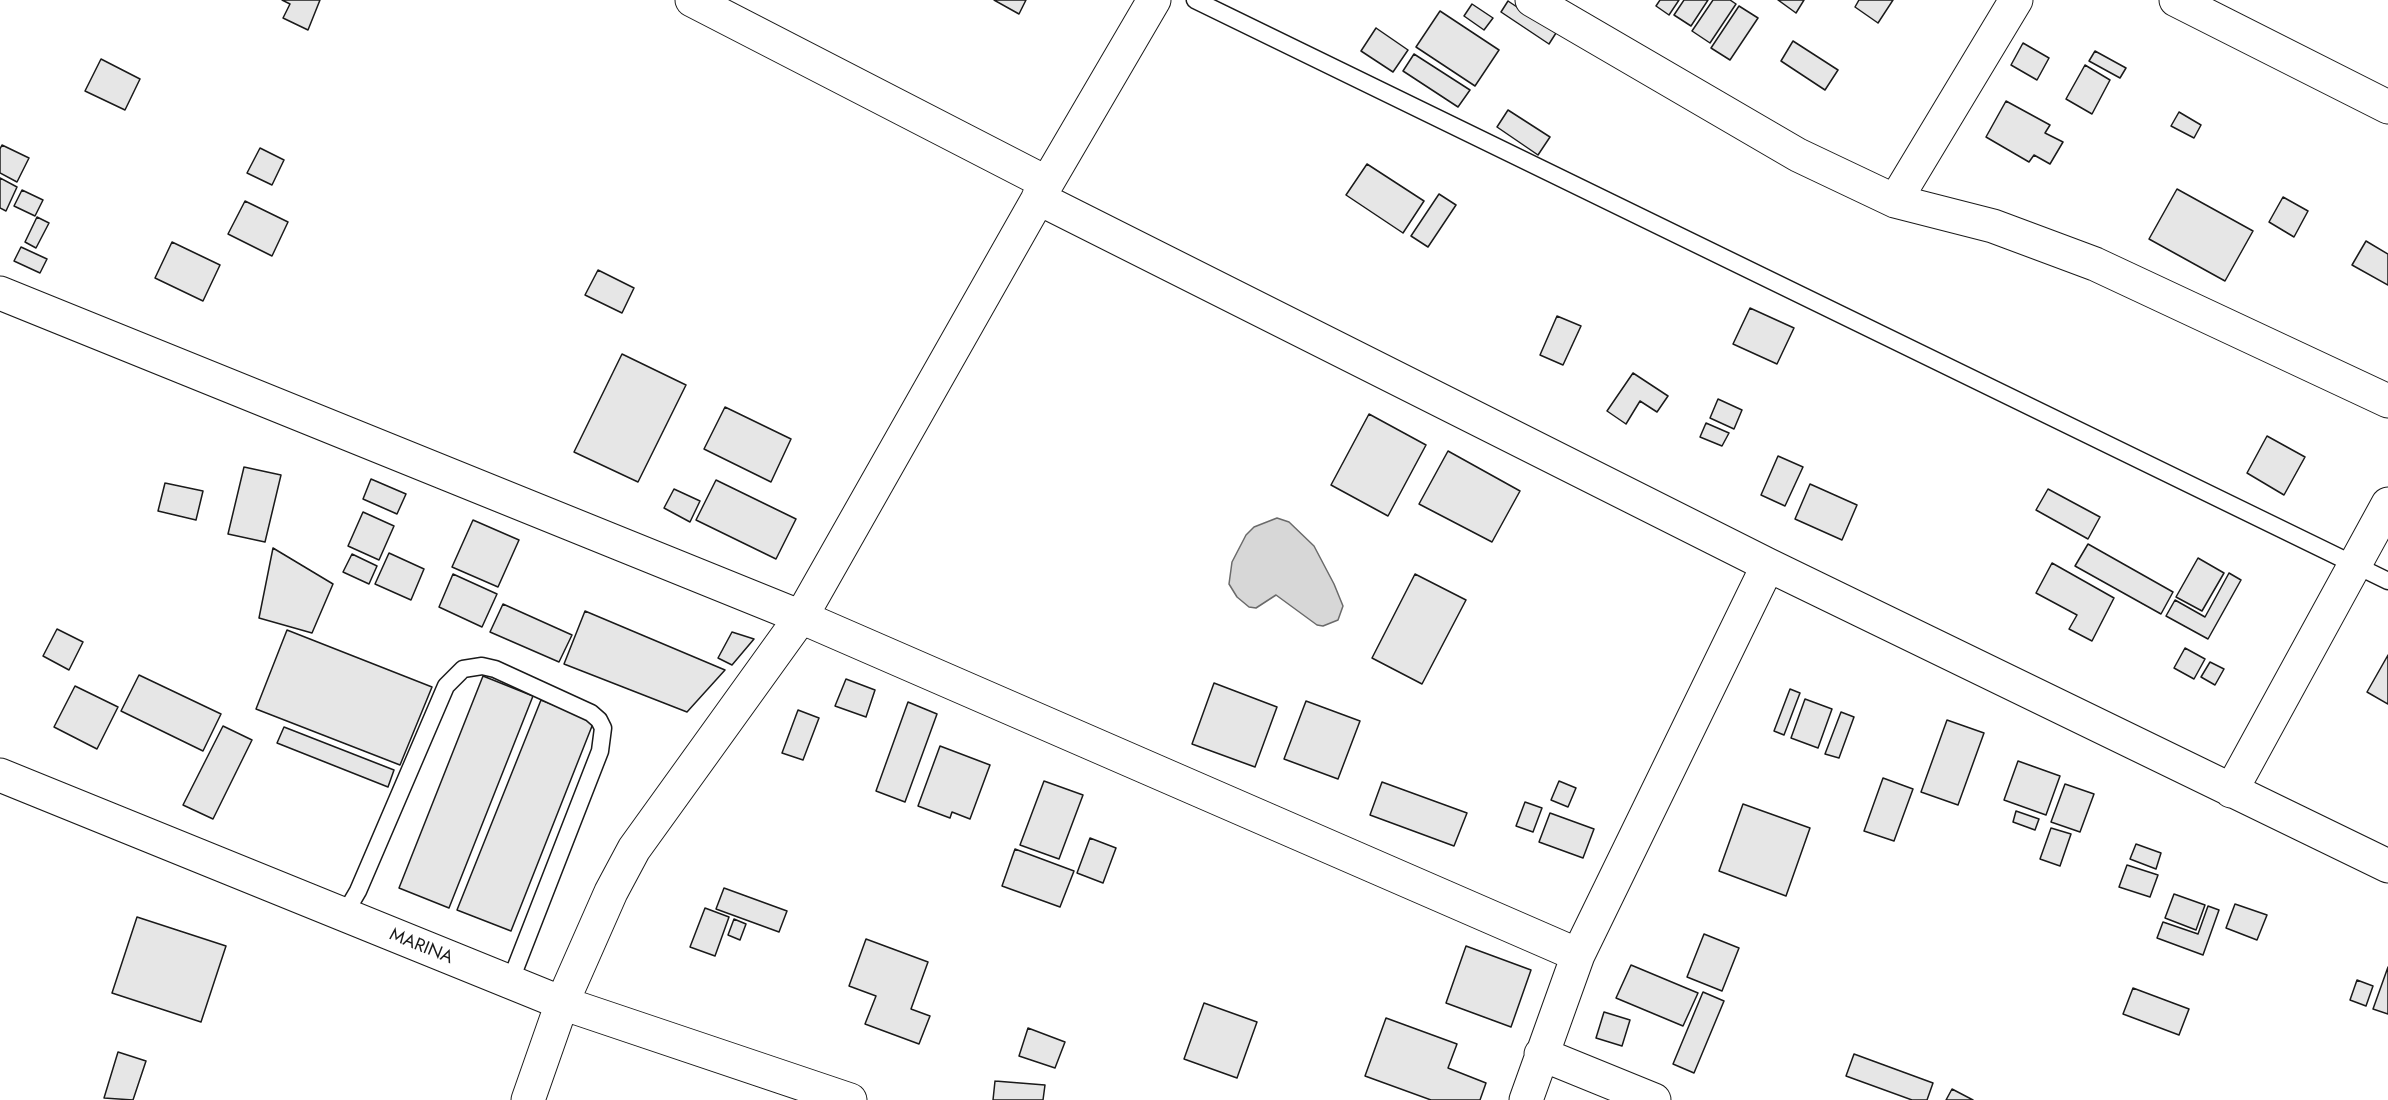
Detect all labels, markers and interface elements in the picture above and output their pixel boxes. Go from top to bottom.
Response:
street label: MARINA [386,924,456,970]

